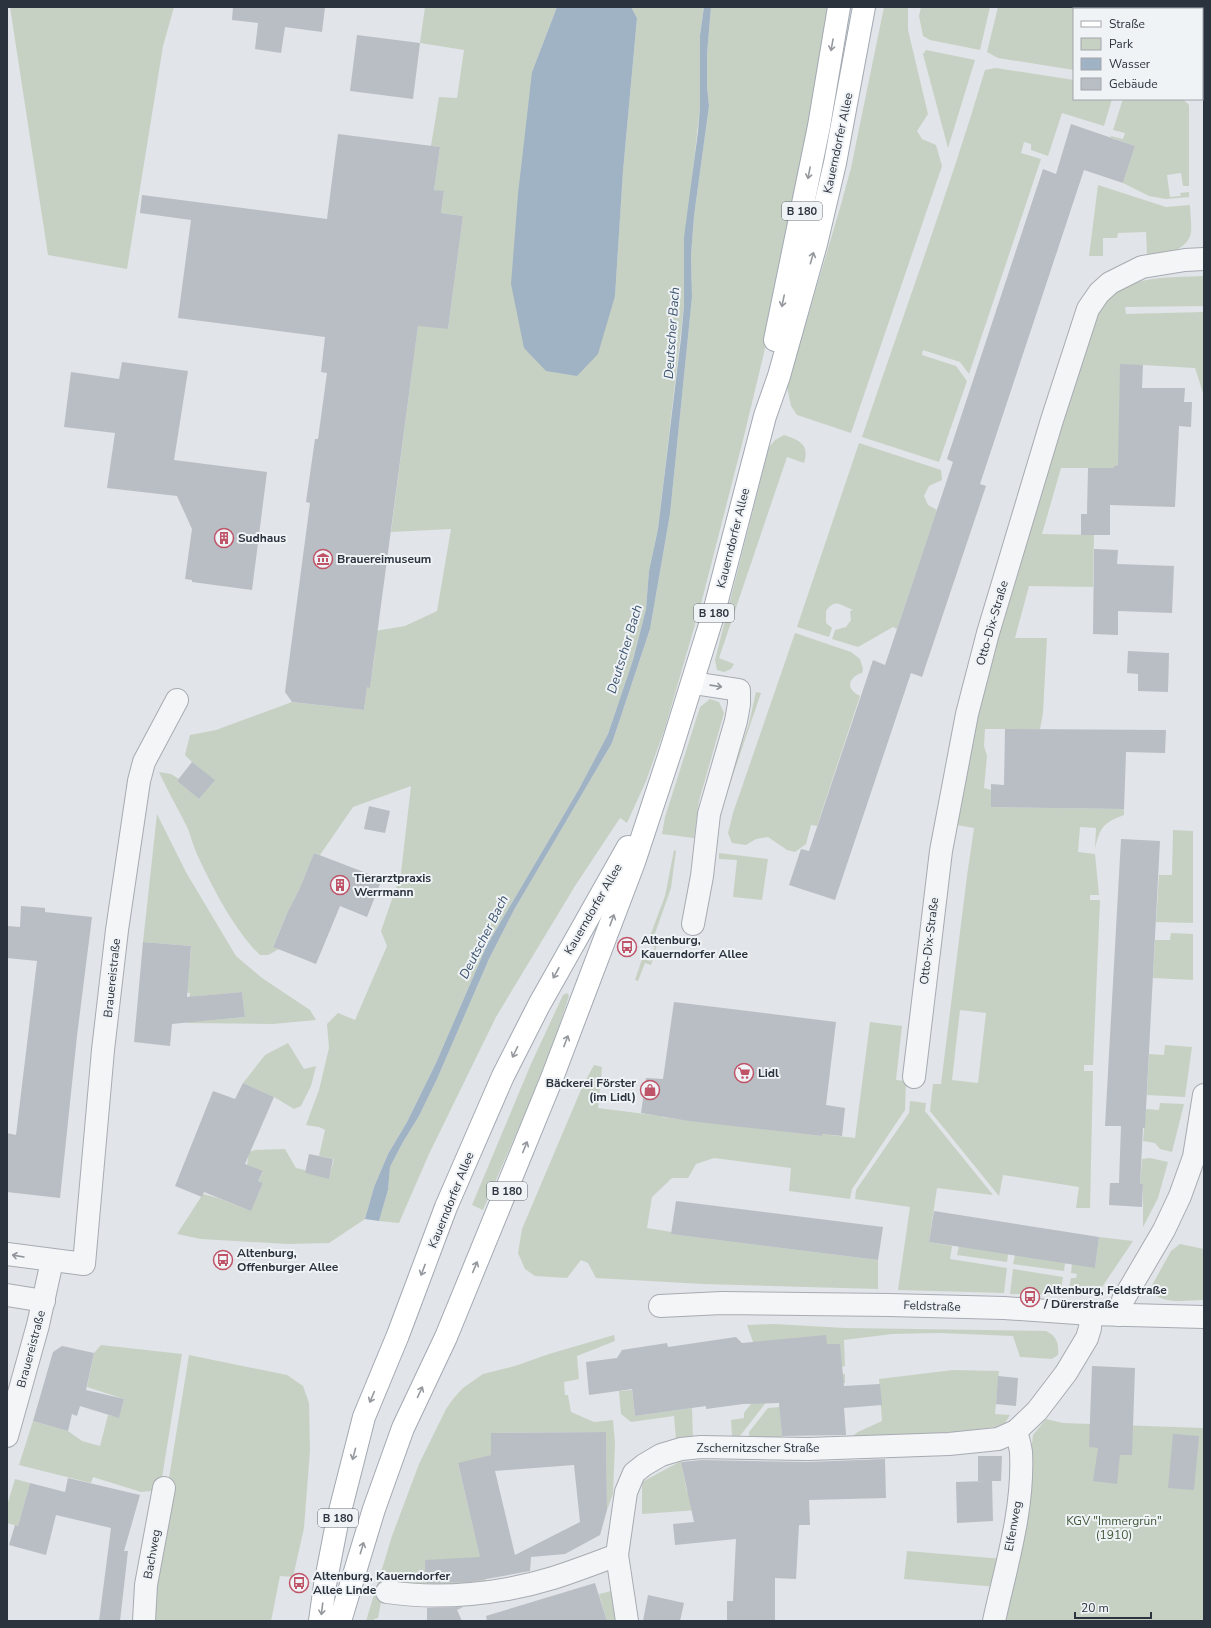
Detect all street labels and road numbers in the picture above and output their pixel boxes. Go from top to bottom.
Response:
street label: Kauerndorfer Allee [820,91,856,195]
road number: B 180 [782,202,822,220]
street label: Kauerndorfer Allee [713,486,753,590]
street label: Otto-Dix-Straße [972,579,1012,667]
road number: B 180 [694,604,734,622]
street label: Kauerndorfer Allee [560,861,626,957]
street label: Otto-Dix-Straße [916,896,942,986]
street label: Brauereistraße [100,938,124,1018]
street label: Kauerndorfer Allee [424,1149,478,1251]
road number: B 180 [487,1182,527,1200]
street label: Feldstraße [903,1297,961,1315]
street label: Brauereistraße [13,1309,49,1389]
street label: Zschernitzscher Straße [697,1440,819,1456]
street label: Elfenweg [1001,1500,1025,1552]
road number: B 180 [318,1509,358,1527]
street label: Bachweg [140,1528,164,1580]

